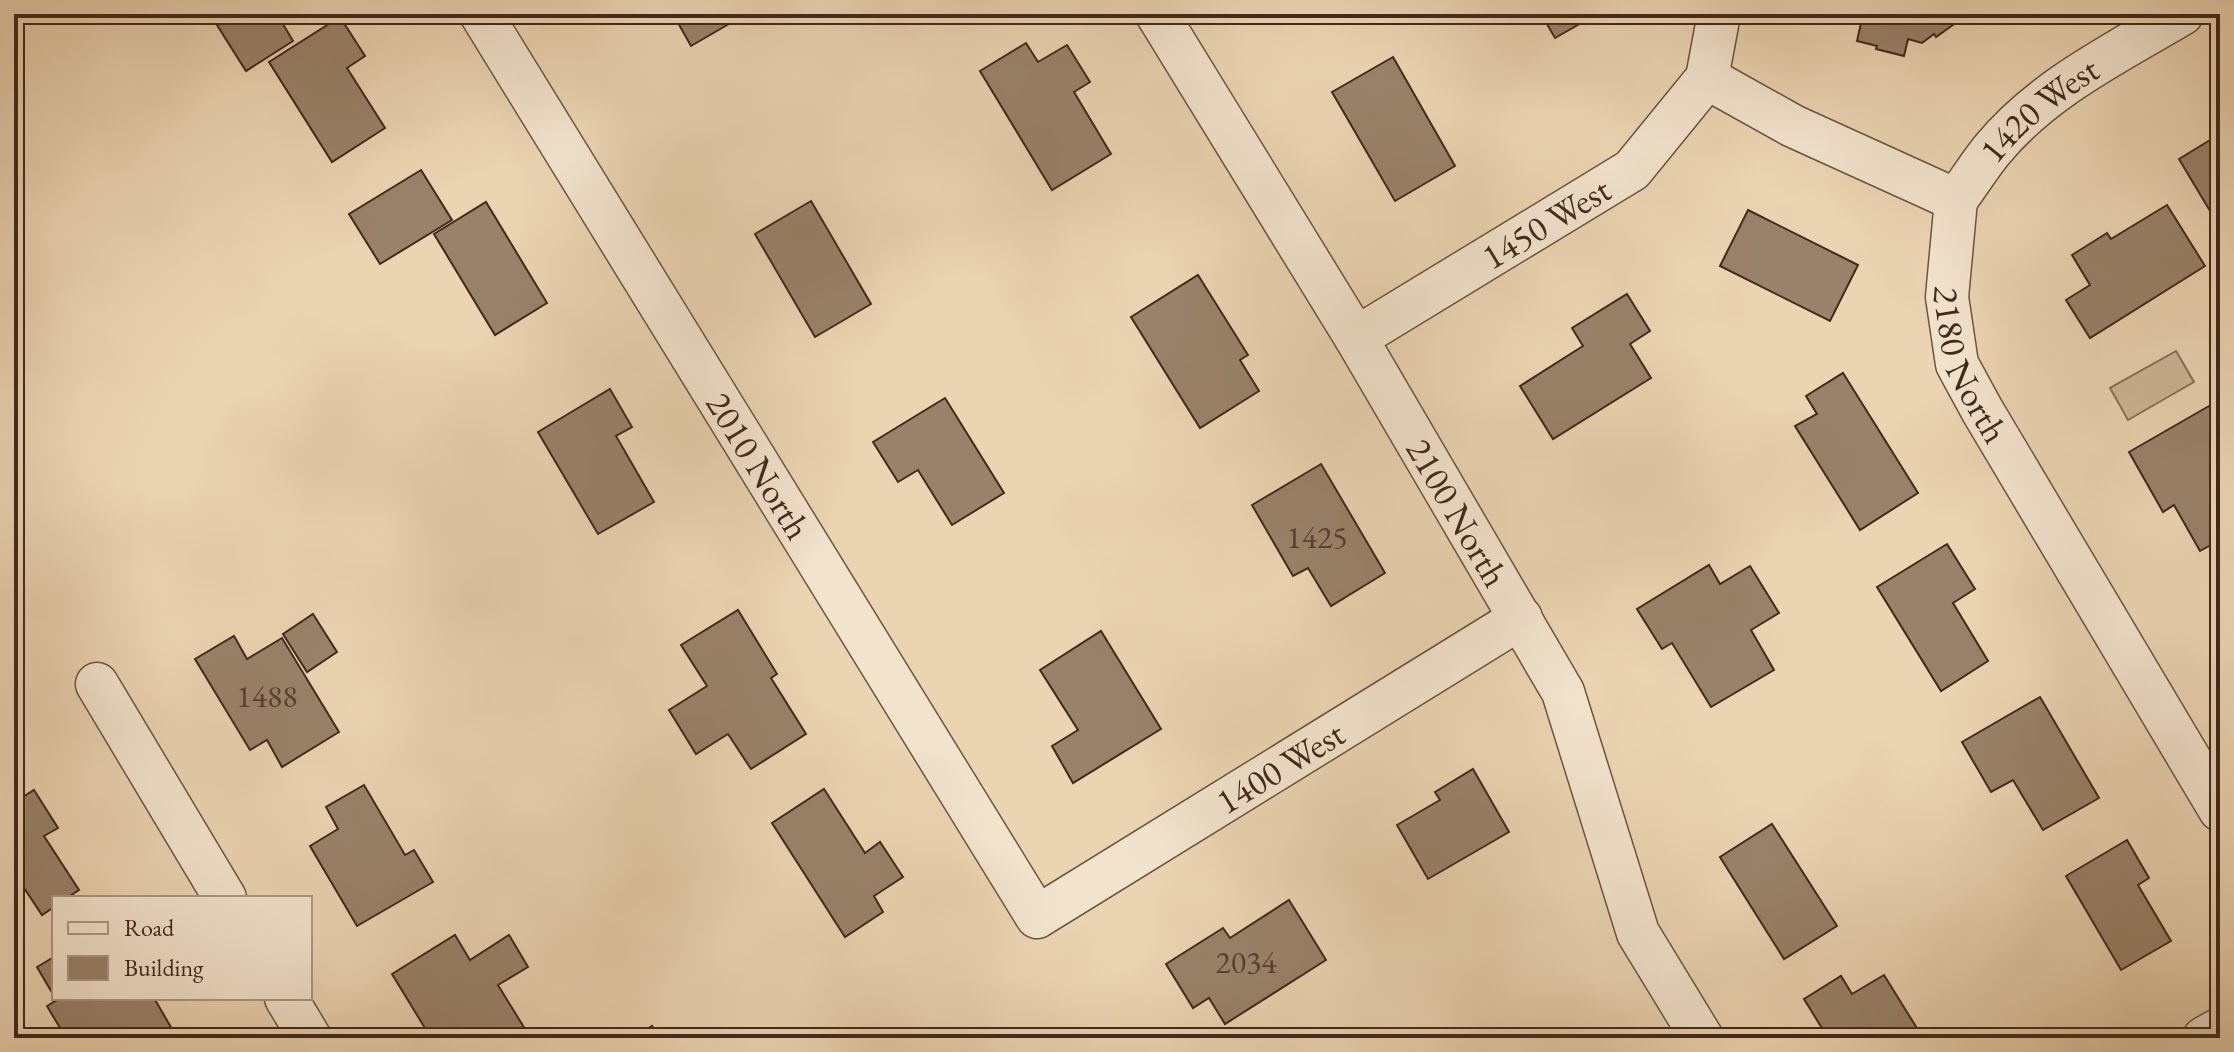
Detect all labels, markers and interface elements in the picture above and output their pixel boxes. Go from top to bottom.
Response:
street label: 1420 West [1968,45,2108,172]
street label: 1450 West [1473,165,1620,280]
street label: 2180 North [1922,285,2019,452]
street label: 2010 North [695,383,822,548]
street label: 2100 North [1396,430,1519,595]
house number: 1425 [1286,516,1348,558]
house number: 1488 [236,675,298,717]
street label: 1400 West [1207,709,1354,825]
legend [52,896,312,1000]
text: Road [124,912,175,943]
house number: 2034 [1215,941,1277,983]
text: Building [124,952,204,983]

